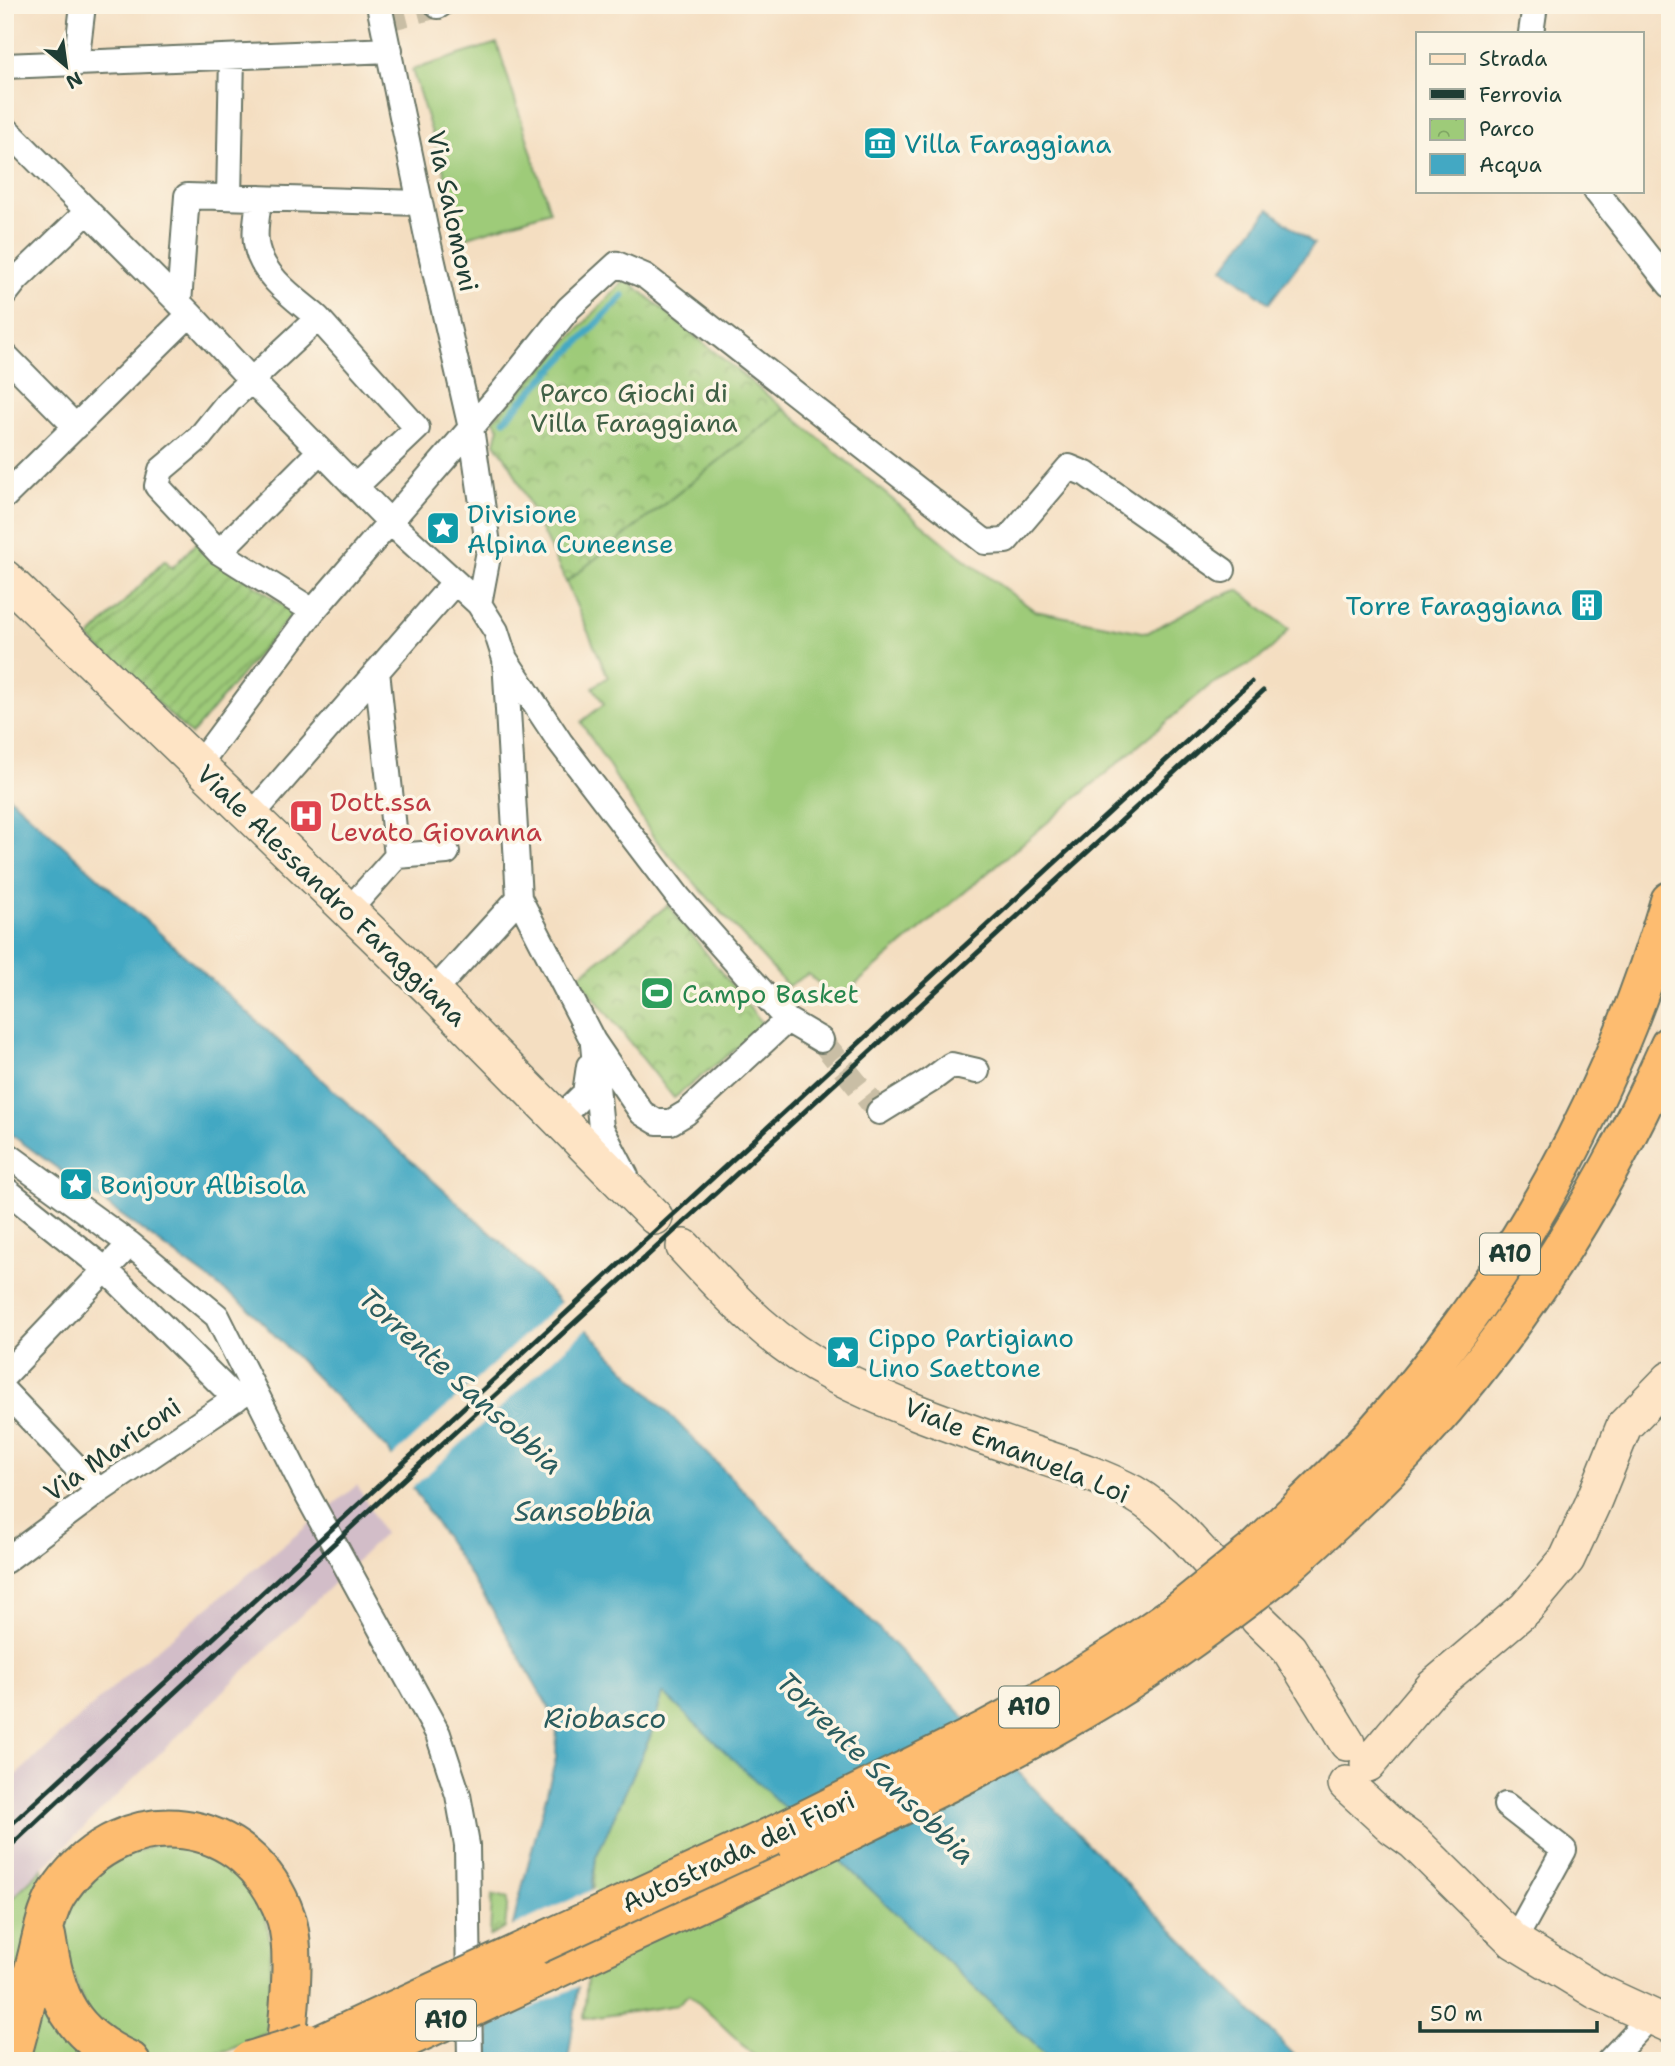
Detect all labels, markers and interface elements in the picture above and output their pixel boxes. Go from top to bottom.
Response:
north arrow [32,32,102,102]
legend [1416,32,1644,192]
text: Strada [1479,45,1547,73]
text: N [61,66,87,95]
text: Ferrovia [1479,81,1562,109]
text: Parco [1479,115,1534,143]
museum icon: Villa Faraggiana [861,124,899,162]
place label: Villa Faraggiana [904,126,1111,161]
street label: Via Salomoni [419,127,487,295]
text: Acqua [1479,151,1542,179]
park label: Parco Giochi di Villa Faraggiana [530,375,738,440]
place label: Divisione Alpina Cuneense [467,496,674,561]
place icon: Divisione Alpina Cuneense [424,509,462,547]
building icon: Torre Faraggiana [1568,586,1606,624]
place label: Torre Faraggiana [1346,588,1562,623]
street label: Viale Alessandro Faraggiana [189,756,475,1034]
place label: Dott.ssa Levato Giovanna [330,784,542,849]
hospital icon: Dott.ssa Levato Giovanna [287,797,325,835]
sports icon: Campo Basket [638,974,676,1012]
place label: Campo Basket [682,976,859,1011]
place icon: Bonjour Albisola [57,1165,95,1203]
place label: Bonjour Albisola [100,1167,306,1202]
road number: A10 [1480,1234,1540,1274]
water label: Torrente Sansobbia [351,1279,571,1483]
place label: Cippo Partigiano Lino Saettone [868,1320,1074,1385]
place icon: Cippo Partigiano Lino Saettone [824,1333,862,1371]
street label: Via Mariconi [36,1389,188,1509]
street label: Viale Emanuela Loi [899,1389,1135,1511]
water label: Sansobbia [514,1492,652,1530]
water label: Torrente Sansobbia [768,1663,984,1873]
road number: A10 [999,1686,1059,1728]
water label: Riobasco [544,1699,666,1737]
street label: Autostrada dei Fiori [616,1782,860,1920]
scale bar [1420,1989,1596,2033]
road number: A10 [416,1999,476,2040]
text: 50 m [1430,2000,1483,2028]

